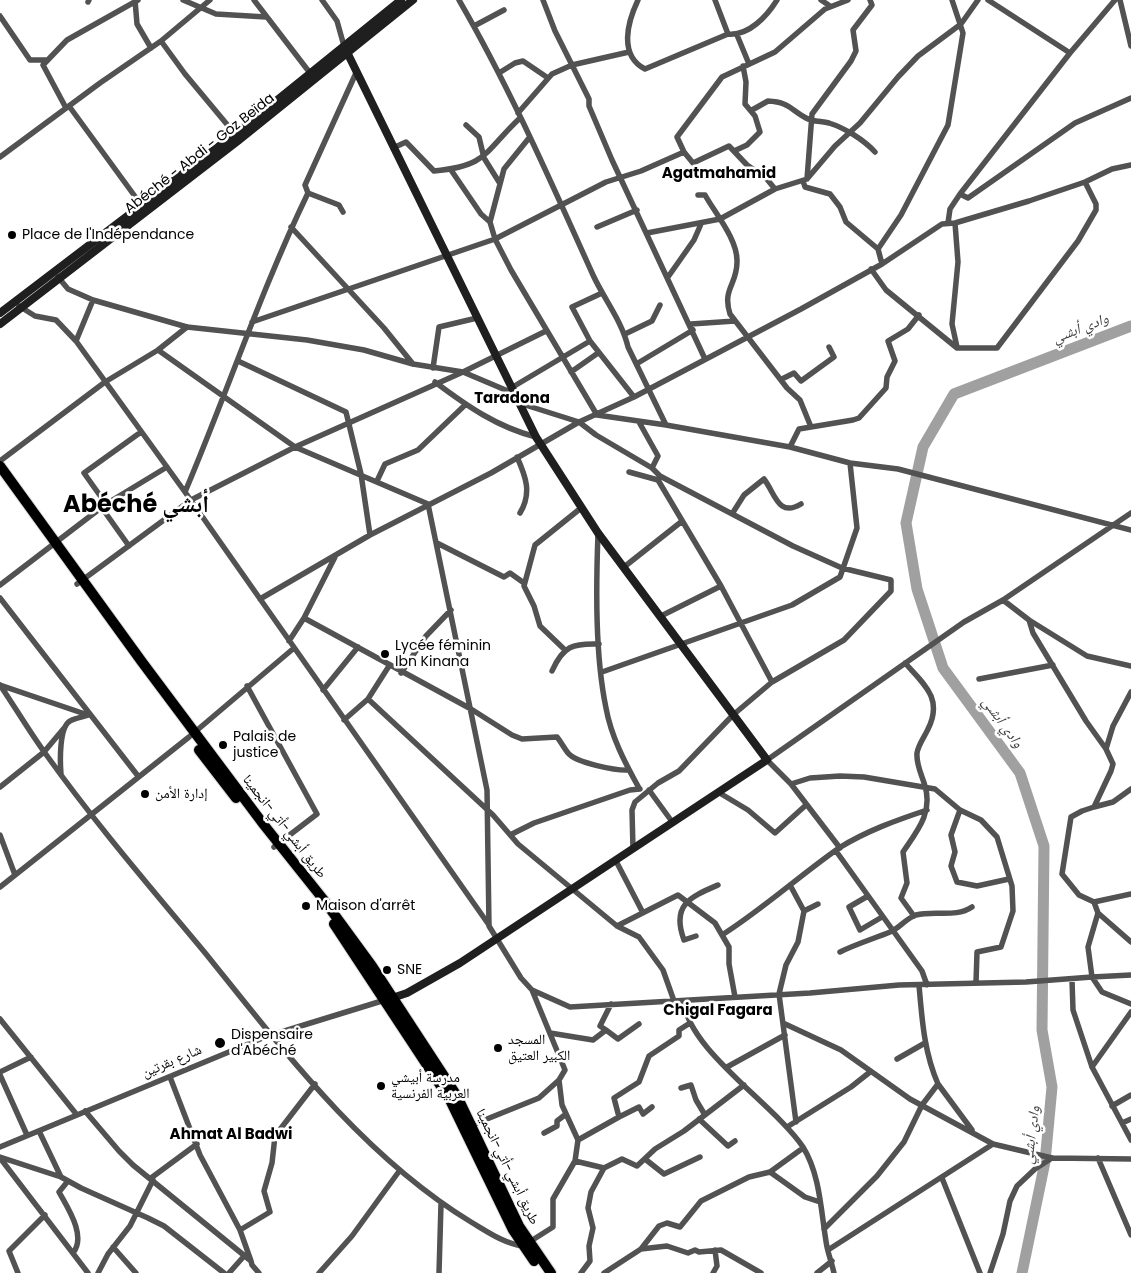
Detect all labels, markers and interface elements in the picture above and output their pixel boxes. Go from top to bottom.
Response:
street label: Abéché - Abdi - Goz Beïda [122,90,278,218]
district label: Agatmahamid [662,165,776,183]
place label: Place de l'Indépendance [22,227,194,243]
marker: Place de l'Indépendance [6,229,18,241]
water label: وادي أبشي [1050,310,1112,348]
district label: Taradona [474,390,550,408]
district label: Abéché أبشي [63,492,209,520]
place label: Lycée féminin Ibn Kinana [395,638,491,670]
marker: Lycée féminin Ibn Kinana [379,648,391,660]
water label: وادي أبشي [978,694,1026,752]
place label: Palais de justice [233,729,296,762]
marker: Palais de justice [217,739,229,751]
street label: طريق أبشي-أتي-انجمينا [238,772,330,882]
place label: إدارة الأمن [155,786,207,802]
marker: إدارة الأمن [139,788,151,800]
place label: Maison d'arrêt [316,898,415,914]
marker: Maison d'arrêt [300,900,312,912]
place label: SNE [397,962,422,978]
marker: SNE [381,964,393,976]
district label: Chigal Fagara [663,1002,773,1020]
place label: Dispensaire d'Abéché [231,1027,313,1060]
place label: المسجد الكبير العتيق [508,1032,570,1064]
marker: Dispensaire d'Abéché [213,1036,227,1050]
street label: شارع بقرتين [140,1042,204,1082]
marker: المسجد الكبير العتيق [492,1042,504,1054]
place label: مدرسة أبيشي العربية الفرنسية [391,1070,470,1102]
marker: مدرسة أبيشي العربية الفرنسية [375,1080,387,1092]
water label: وادي أبشي [1020,1105,1044,1165]
street label: طريق أبشي-أتي-انجمينا [472,1106,542,1228]
district label: Ahmat Al Badwi [170,1126,292,1144]

